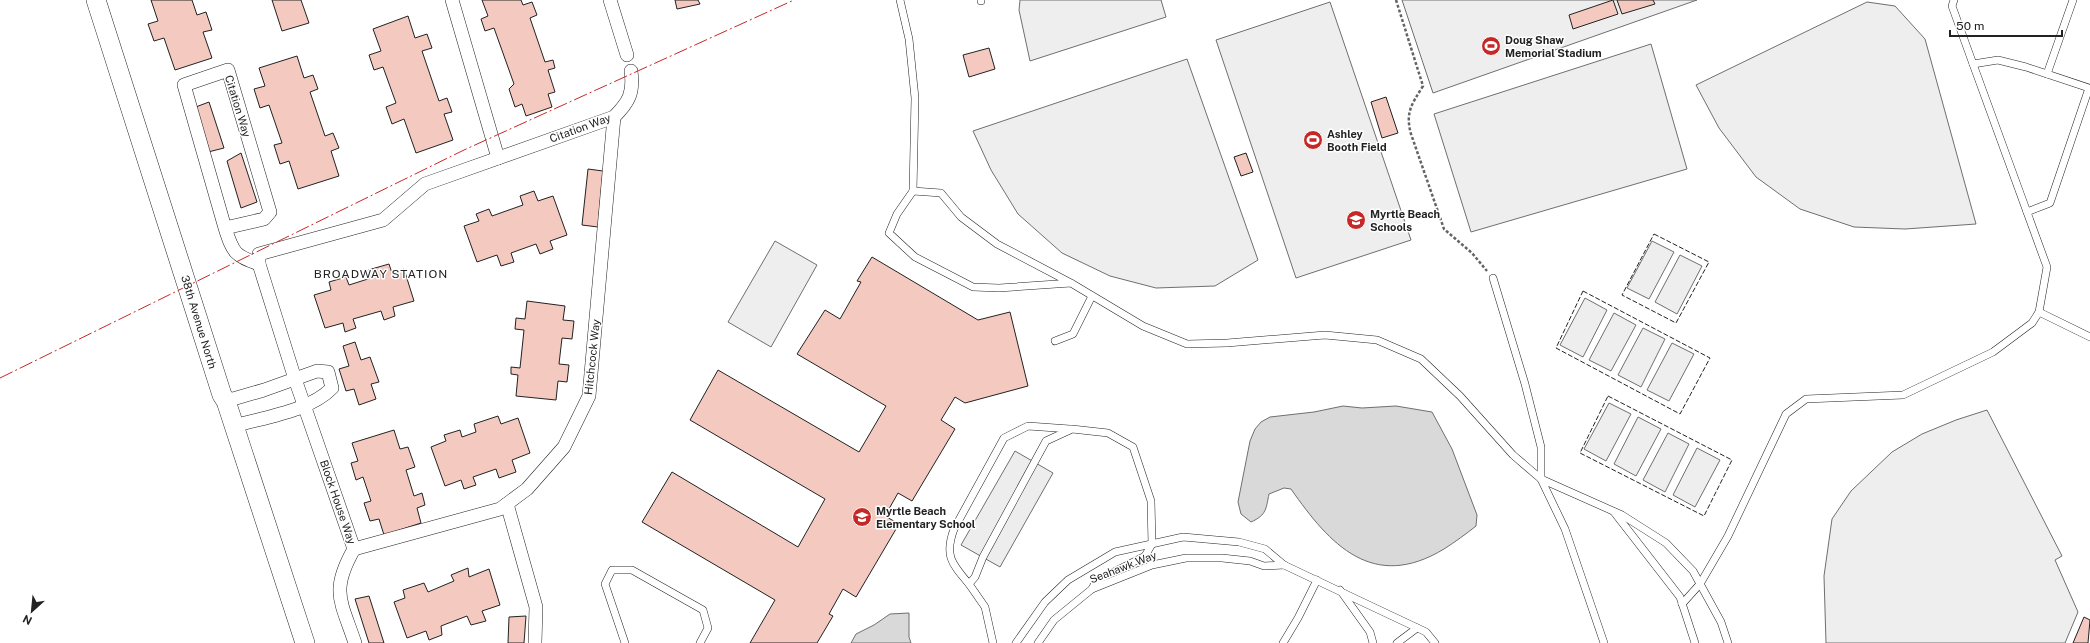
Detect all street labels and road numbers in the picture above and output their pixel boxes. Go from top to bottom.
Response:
street label: Citation Way [223,74,253,139]
street label: Citation Way [548,111,612,145]
street label: 38th Avenue North [179,274,219,370]
street label: Hitchcock Way [582,318,602,395]
street label: Block House Way [318,458,358,546]
street label: Seahawk Way [1088,549,1158,585]

